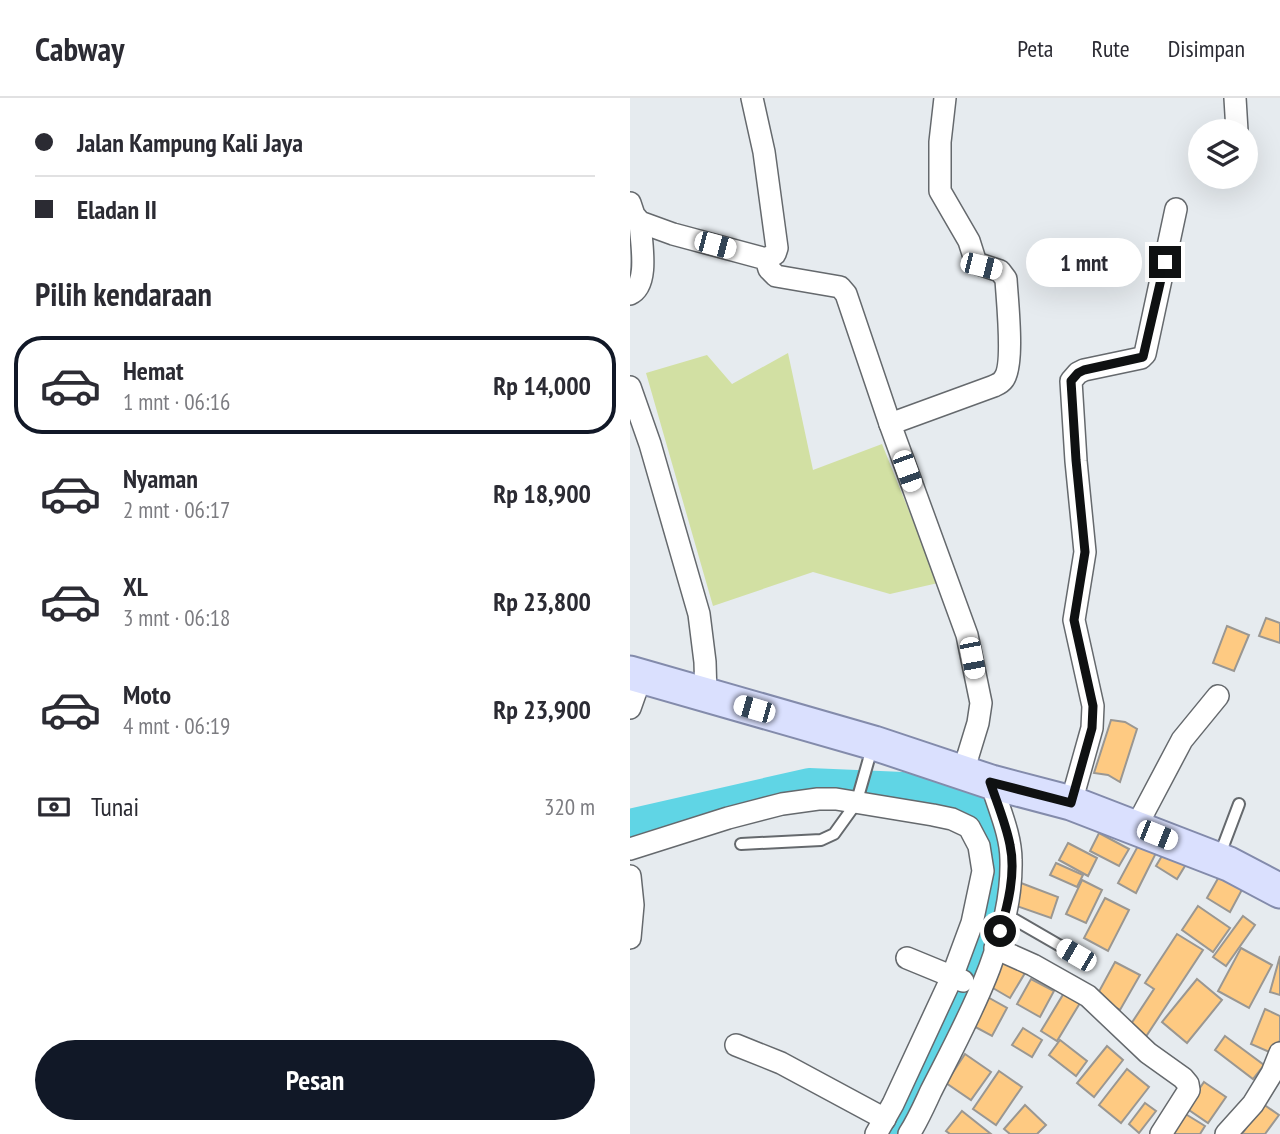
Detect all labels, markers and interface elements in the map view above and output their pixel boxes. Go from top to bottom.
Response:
text: Cabway [35,27,124,70]
text: Peta [1017,33,1053,64]
text: Rute [1091,33,1130,64]
text: Disimpan [1168,33,1245,64]
map controls [1188,119,1258,189]
button: layers [1188,119,1258,189]
text: Jalan Kampung Kali Jaya [77,126,303,159]
text: Eladan II [77,193,157,226]
car [692,229,739,261]
callout: 1 mnt [1025,238,1140,286]
route end [1149,246,1181,278]
text: 1 mnt [1060,248,1108,277]
car [959,251,1004,281]
text: Pilih kendaraan [35,273,212,315]
icon: car [39,354,102,417]
text: Hemat [123,354,184,387]
text: Rp 14,000 [493,369,591,402]
text: 1 mnt · 06:16 [123,387,230,416]
car [890,448,925,494]
icon: car [39,462,102,525]
text: Nyaman [123,462,198,495]
text: Rp 18,900 [493,477,591,510]
text: 2 mnt · 06:17 [123,495,230,524]
icon: car [39,570,102,633]
text: XL [123,570,148,603]
text: Rp 23,800 [493,585,591,618]
text: 3 mnt · 06:18 [123,603,230,632]
car [958,635,987,681]
icon: car [39,678,102,741]
text: Moto [123,678,171,711]
text: Rp 23,900 [493,693,591,726]
car [731,693,778,725]
text: 4 mnt · 06:19 [123,711,230,740]
icon: cash [35,788,73,826]
text: Tunai [91,790,139,823]
text: 320 m [544,792,595,821]
car [1134,817,1181,853]
route start [984,915,1016,947]
car [1053,935,1100,975]
button: Pesan [35,1040,595,1120]

